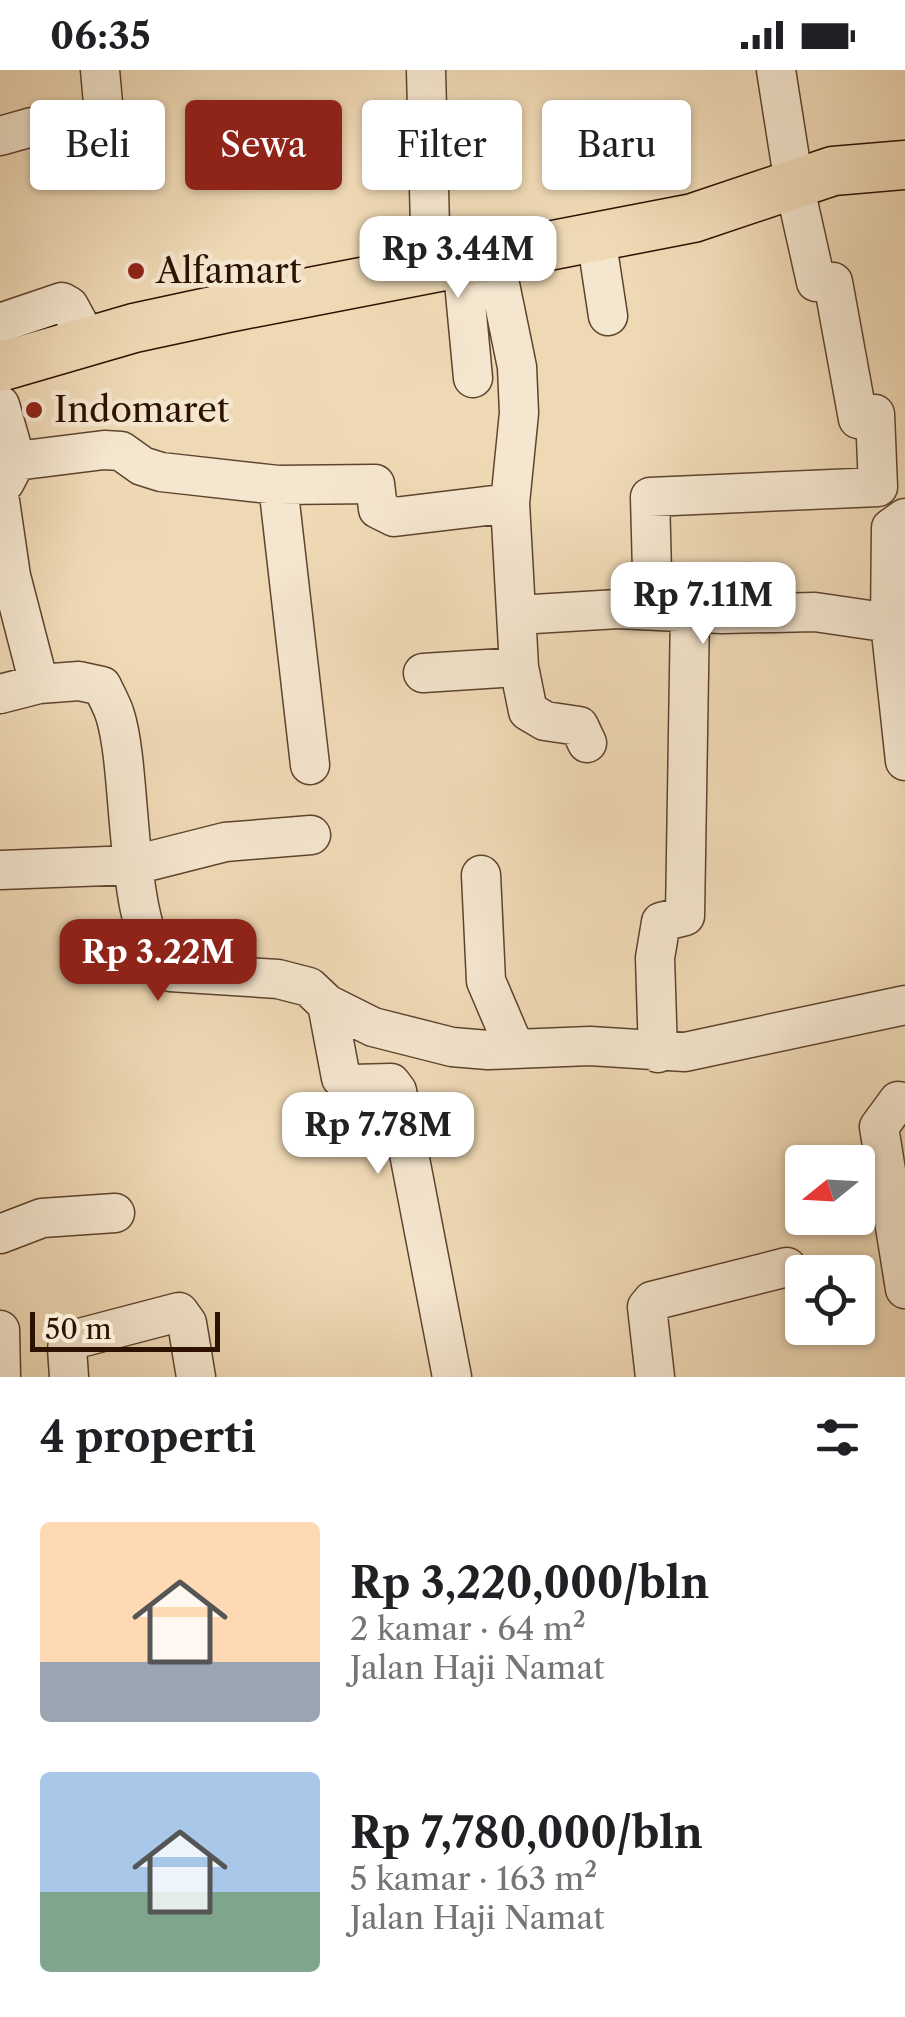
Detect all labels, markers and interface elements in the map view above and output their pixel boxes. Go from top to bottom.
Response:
text: 06:35 [50,12,151,59]
chip: Beli [30,100,165,190]
chip: Sewa [185,100,342,190]
chip: Filter [362,100,522,190]
chip: Baru [542,100,691,190]
pin: Rp 3.44M [355,216,561,301]
text: Rp 3.44M [382,229,534,268]
place label: Alfamart [155,249,302,292]
marker: Alfamart [125,260,147,282]
place label: Indomaret [54,388,230,431]
marker: Indomaret [23,399,45,421]
pin: Rp 7.11M [600,562,806,647]
text: Rp 7.11M [633,575,773,614]
pin: Rp 3.22M [55,919,261,1004]
text: Rp 3.22M [82,932,234,971]
pin: Rp 7.78M [275,1092,481,1177]
text: Rp 7.78M [304,1105,452,1144]
north arrow [785,1145,875,1235]
map controls [785,1145,875,1345]
button: locate [785,1255,875,1345]
scale bar [30,1307,220,1352]
text: 50 m [45,1312,112,1346]
icon: filters [810,1410,865,1465]
text: 4 properti [40,1411,256,1463]
text: Rp 3,220,000/bln [350,1557,709,1609]
icon: home [120,1562,240,1682]
text: 2 kamar · 64 m² [350,1609,586,1648]
text: Jalan Haji Namat [350,1648,605,1687]
text: Rp 7,780,000/bln [350,1807,703,1859]
icon: home [120,1812,240,1932]
text: 5 kamar · 163 m² [350,1859,597,1898]
text: Jalan Haji Namat [350,1898,605,1937]

